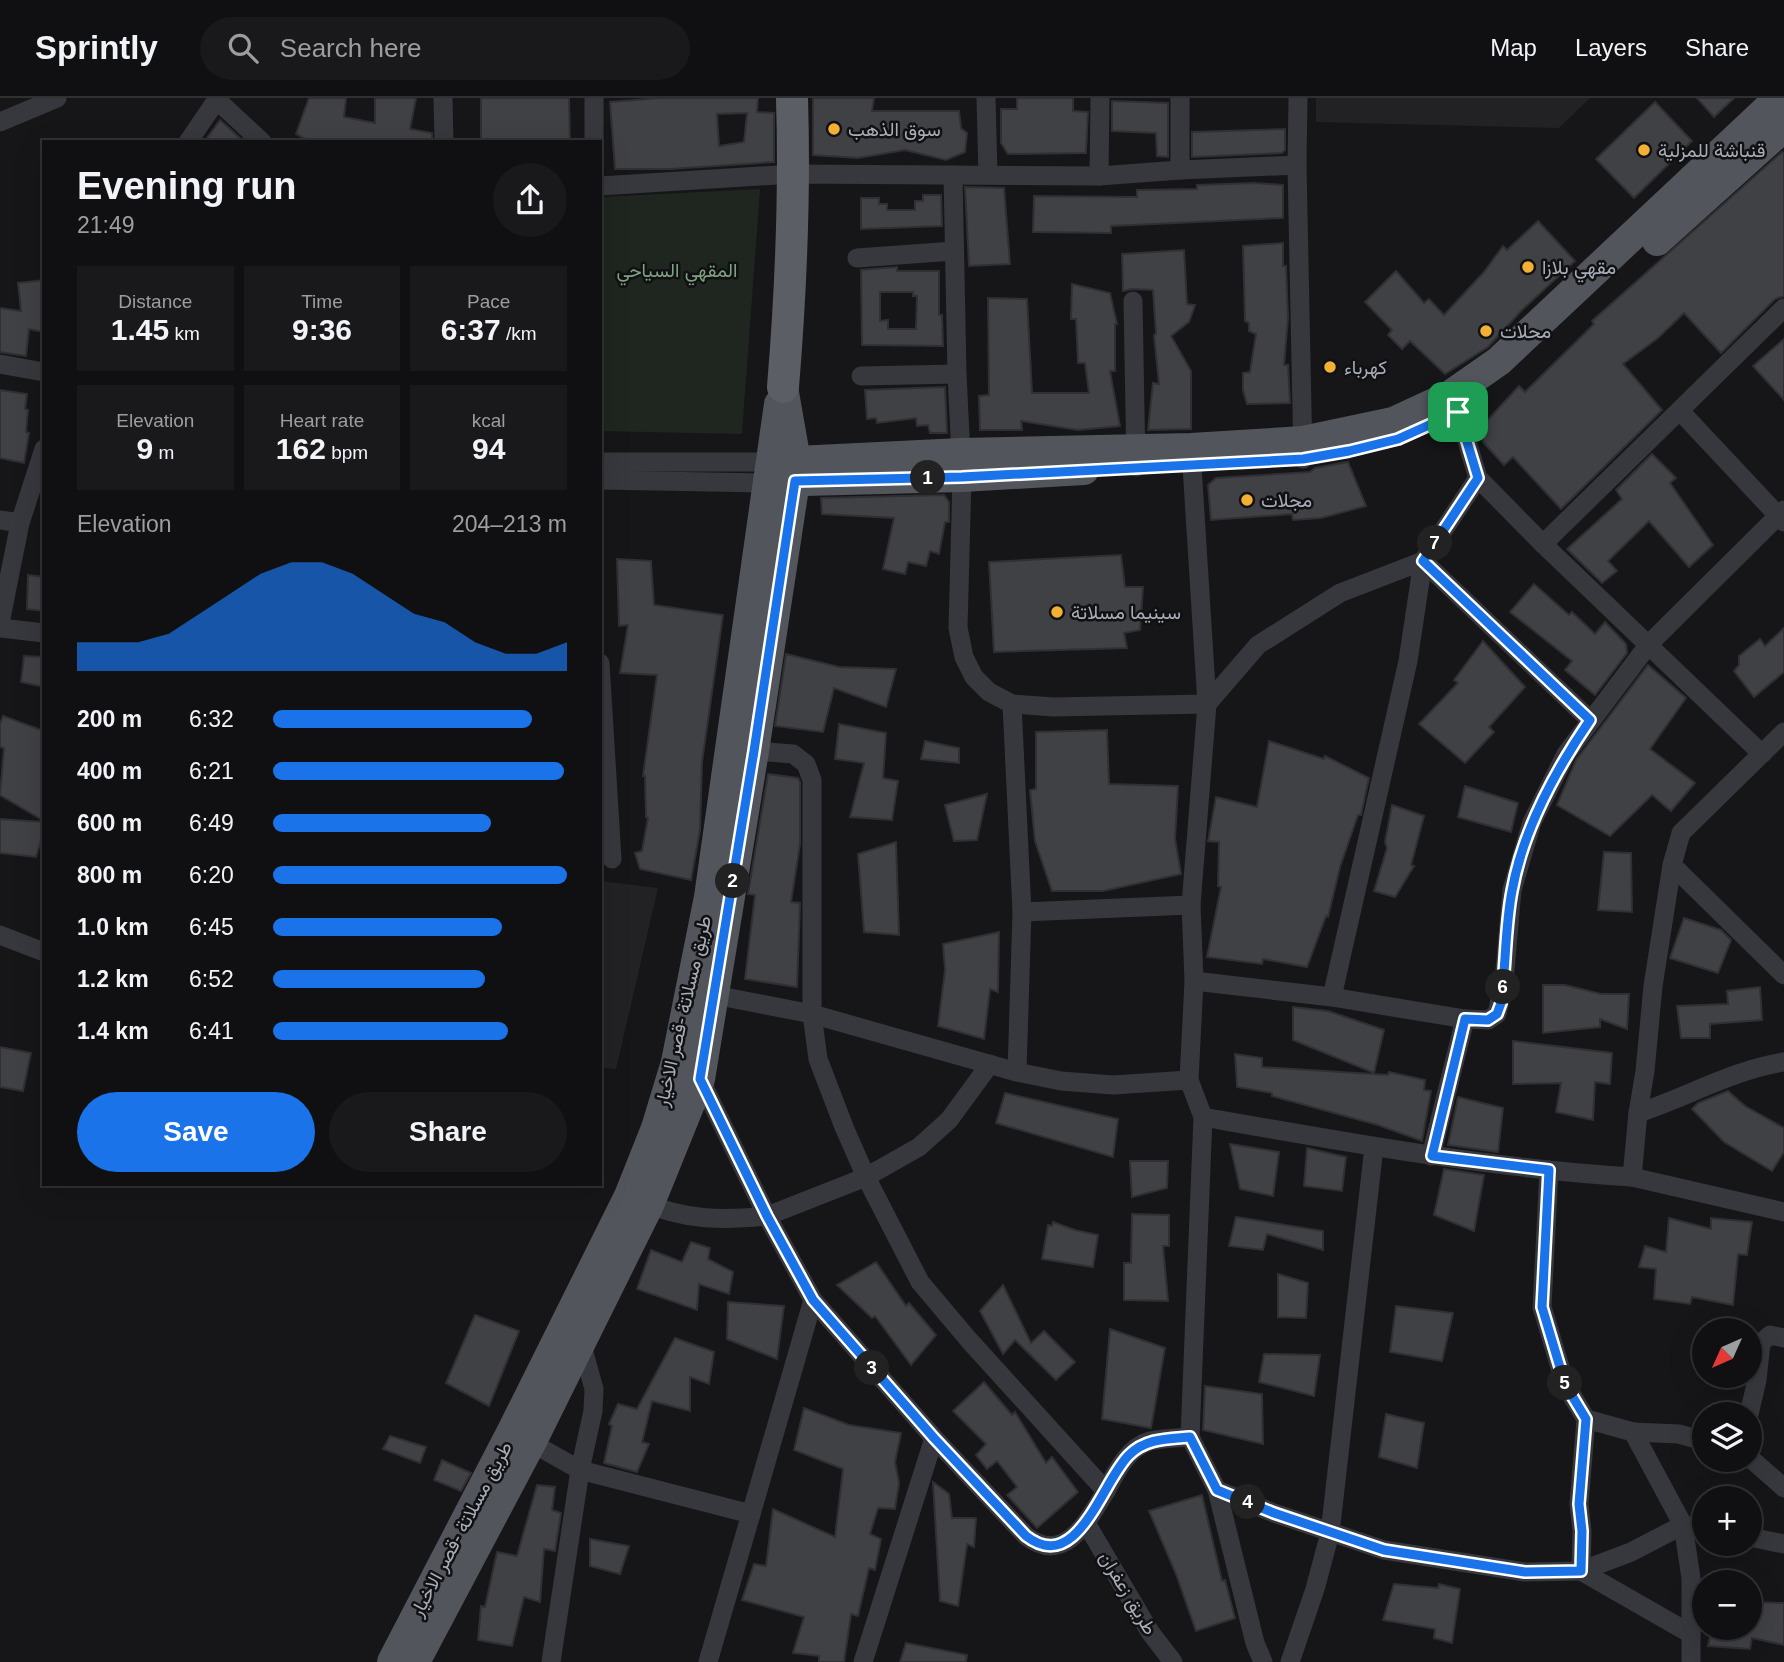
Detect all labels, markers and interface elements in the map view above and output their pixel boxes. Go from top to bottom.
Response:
search box [200,17,690,80]
text: Sprintly [35,29,158,66]
icon: search [224,29,262,67]
text: Search here [280,33,422,63]
text: Map [1490,34,1537,61]
text: Layers [1575,34,1647,61]
text: Share [1685,34,1749,61]
place label: سوق الذهب [848,119,941,141]
marker: سوق الذهب [826,121,842,137]
place label: قنباشة للمزلية [1658,140,1765,162]
marker: قنباشة للمزلية [1636,142,1652,158]
button: share [493,163,567,237]
text: Evening run [77,165,297,207]
text: 21:49 [77,212,135,238]
place label: مقهي بلازا [1542,257,1616,283]
marker: مقهي بلازا [1520,259,1536,275]
park label: المقهي السياحي [617,260,737,286]
text: Distance [118,291,192,312]
text: Time [301,291,343,312]
text: Pace [467,291,510,312]
text: 1.45 [111,313,169,346]
text: 9:36 [292,313,352,346]
text: 6:37 [441,313,501,346]
place label: محلات [1500,321,1551,342]
text: km [169,323,200,344]
text: /km [501,323,537,344]
marker: محلات [1478,323,1494,339]
place label: كهرباء [1344,357,1387,379]
marker: كهرباء [1322,359,1338,375]
pin [1428,382,1488,442]
icon: arrive [1439,393,1477,431]
text: Elevation [116,410,194,431]
text: Heart rate [280,410,364,431]
text: kcal [472,410,506,431]
text: 9 [136,432,153,465]
text: 162 [276,432,326,465]
text: 94 [472,432,505,465]
text: m [153,442,174,463]
text: bpm [326,442,368,463]
pin: 1 [911,460,946,496]
text: 1 [922,467,933,488]
place label: مجلات [1261,490,1312,512]
marker: مجلات [1239,492,1255,508]
text: Elevation [77,511,172,537]
text: 204–213 m [452,511,567,537]
pin: 7 [1418,526,1452,560]
text: 7 [1429,532,1440,553]
place label: سينيما مسلاتة [1071,602,1181,624]
marker: سينيما مسلاتة [1049,604,1065,620]
text: 200 m [77,706,142,732]
text: 6:32 [189,706,234,732]
text: 400 m [77,758,142,784]
text: 6:21 [189,758,234,784]
text: 600 m [77,810,142,836]
text: 6:49 [189,810,234,836]
text: 800 m [77,862,142,888]
text: 6:20 [189,862,234,888]
pin: 2 [716,864,750,898]
text: 2 [727,870,738,891]
text: 1.0 km [77,914,149,940]
text: 6:45 [189,914,234,940]
street label: طريق مسلاتة -قصر الاخيار [651,914,716,1110]
text: 1.2 km [77,966,149,992]
text: 6:52 [189,966,234,992]
pin: 6 [1486,970,1520,1004]
text: 6 [1497,976,1508,997]
text: 1.4 km [77,1018,149,1044]
text: 6:41 [189,1018,234,1044]
button: Save [77,1092,315,1172]
button: Share [329,1092,567,1172]
north arrow [1692,1318,1762,1388]
map controls [1692,1318,1762,1640]
pin: 3 [854,1350,890,1386]
text: 3 [866,1357,877,1378]
pin: 5 [1548,1366,1582,1400]
text: 5 [1559,1372,1570,1393]
button: layers [1692,1402,1762,1472]
street label: طريق مسلاتة -قصر الاخيار [406,1438,517,1621]
pin: 4 [1230,1484,1266,1520]
button: + [1692,1486,1762,1556]
text: 4 [1242,1491,1253,1512]
street label: طريق زعفران [1094,1548,1161,1639]
button: − [1692,1570,1762,1640]

